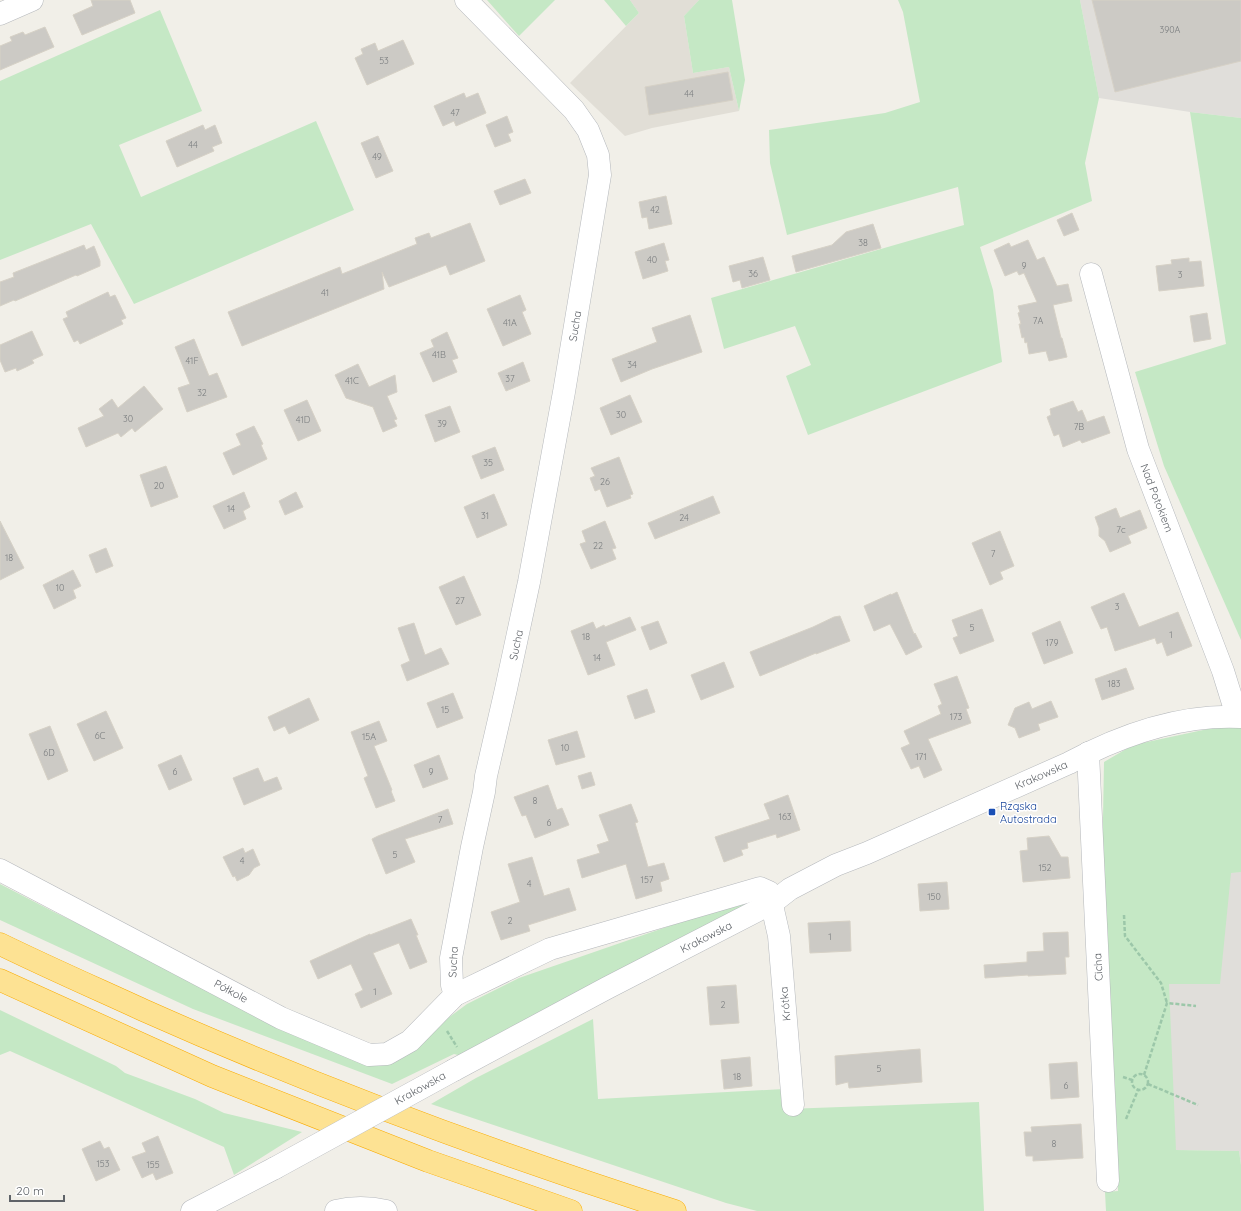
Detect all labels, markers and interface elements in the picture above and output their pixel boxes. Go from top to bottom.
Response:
house number: 390A [1160,24,1181,35]
house number: 53 [379,55,389,66]
house number: 44 [684,88,694,99]
house number: 47 [450,107,460,118]
house number: 44 [188,139,198,150]
house number: 49 [372,151,382,162]
house number: 42 [650,204,660,215]
house number: 38 [858,237,868,248]
house number: 40 [647,254,657,265]
house number: 9 [1021,260,1027,271]
house number: 36 [748,268,758,279]
house number: 3 [1178,269,1183,280]
house number: 41 [321,287,329,298]
street label: Sucha [566,310,584,342]
house number: 7A [1033,315,1043,326]
house number: 41A [503,317,517,328]
house number: 41B [432,349,446,360]
house number: 41F [185,355,199,366]
house number: 34 [627,359,637,370]
house number: 37 [505,373,515,384]
house number: 41C [345,375,359,386]
house number: 32 [197,387,207,398]
house number: 30 [616,409,626,420]
house number: 30 [123,413,133,424]
house number: 41D [296,414,311,425]
house number: 39 [437,418,447,429]
house number: 7B [1074,421,1084,432]
house number: 35 [483,457,493,468]
street label: Nad Potokiem [1138,462,1176,534]
house number: 26 [600,476,610,487]
house number: 20 [154,480,164,491]
house number: 14 [227,503,235,514]
house number: 31 [481,510,489,521]
house number: 24 [679,512,689,523]
house number: 7c [1116,524,1126,535]
house number: 22 [593,540,603,551]
house number: 7 [991,548,996,559]
house number: 18 [5,552,13,563]
house number: 10 [56,582,64,593]
house number: 27 [455,595,465,606]
house number: 3 [1115,601,1120,612]
house number: 5 [970,622,975,633]
street label: Sucha [506,628,526,662]
house number: 1 [1169,629,1173,640]
house number: 18 [582,631,590,642]
house number: 179 [1046,637,1058,648]
house number: 14 [593,652,601,663]
house number: 183 [1108,678,1121,689]
house number: 15 [441,704,449,715]
house number: 173 [950,711,963,722]
house number: 6C [95,730,105,741]
house number: 15A [362,731,376,742]
house number: 10 [561,742,569,753]
house number: 6D [43,747,55,758]
house number: 171 [915,751,927,762]
street label: Krakowska [1012,757,1070,793]
house number: 6 [173,766,178,777]
house number: 9 [428,766,434,777]
house number: 8 [533,795,538,806]
place label: Rząska Autostrada [1000,799,1057,826]
marker: Rząska Autostrada [987,807,997,817]
house number: 163 [779,811,792,822]
house number: 7 [438,814,443,825]
house number: 6 [547,817,552,828]
house number: 5 [393,849,398,860]
house number: 4 [240,855,245,866]
house number: 152 [1038,862,1052,873]
house number: 157 [641,874,654,885]
house number: 4 [527,878,532,889]
house number: 150 [927,891,941,902]
house number: 2 [508,915,513,926]
street label: Krakowska [678,918,734,956]
house number: 1 [828,931,832,942]
street label: Sucha [445,946,461,978]
street label: Cicha [1090,953,1106,981]
street label: Półkole [212,976,250,1006]
house number: 1 [373,986,377,997]
street label: Krótka [777,986,793,1022]
house number: 2 [721,999,726,1010]
house number: 5 [877,1063,882,1074]
street label: Krakowska [392,1068,448,1108]
house number: 18 [733,1071,741,1082]
house number: 6 [1064,1080,1069,1091]
house number: 8 [1052,1138,1057,1149]
house number: 153 [97,1158,110,1169]
house number: 155 [146,1159,160,1170]
scale bar [10,1177,64,1203]
text: 20 m [16,1183,44,1198]

